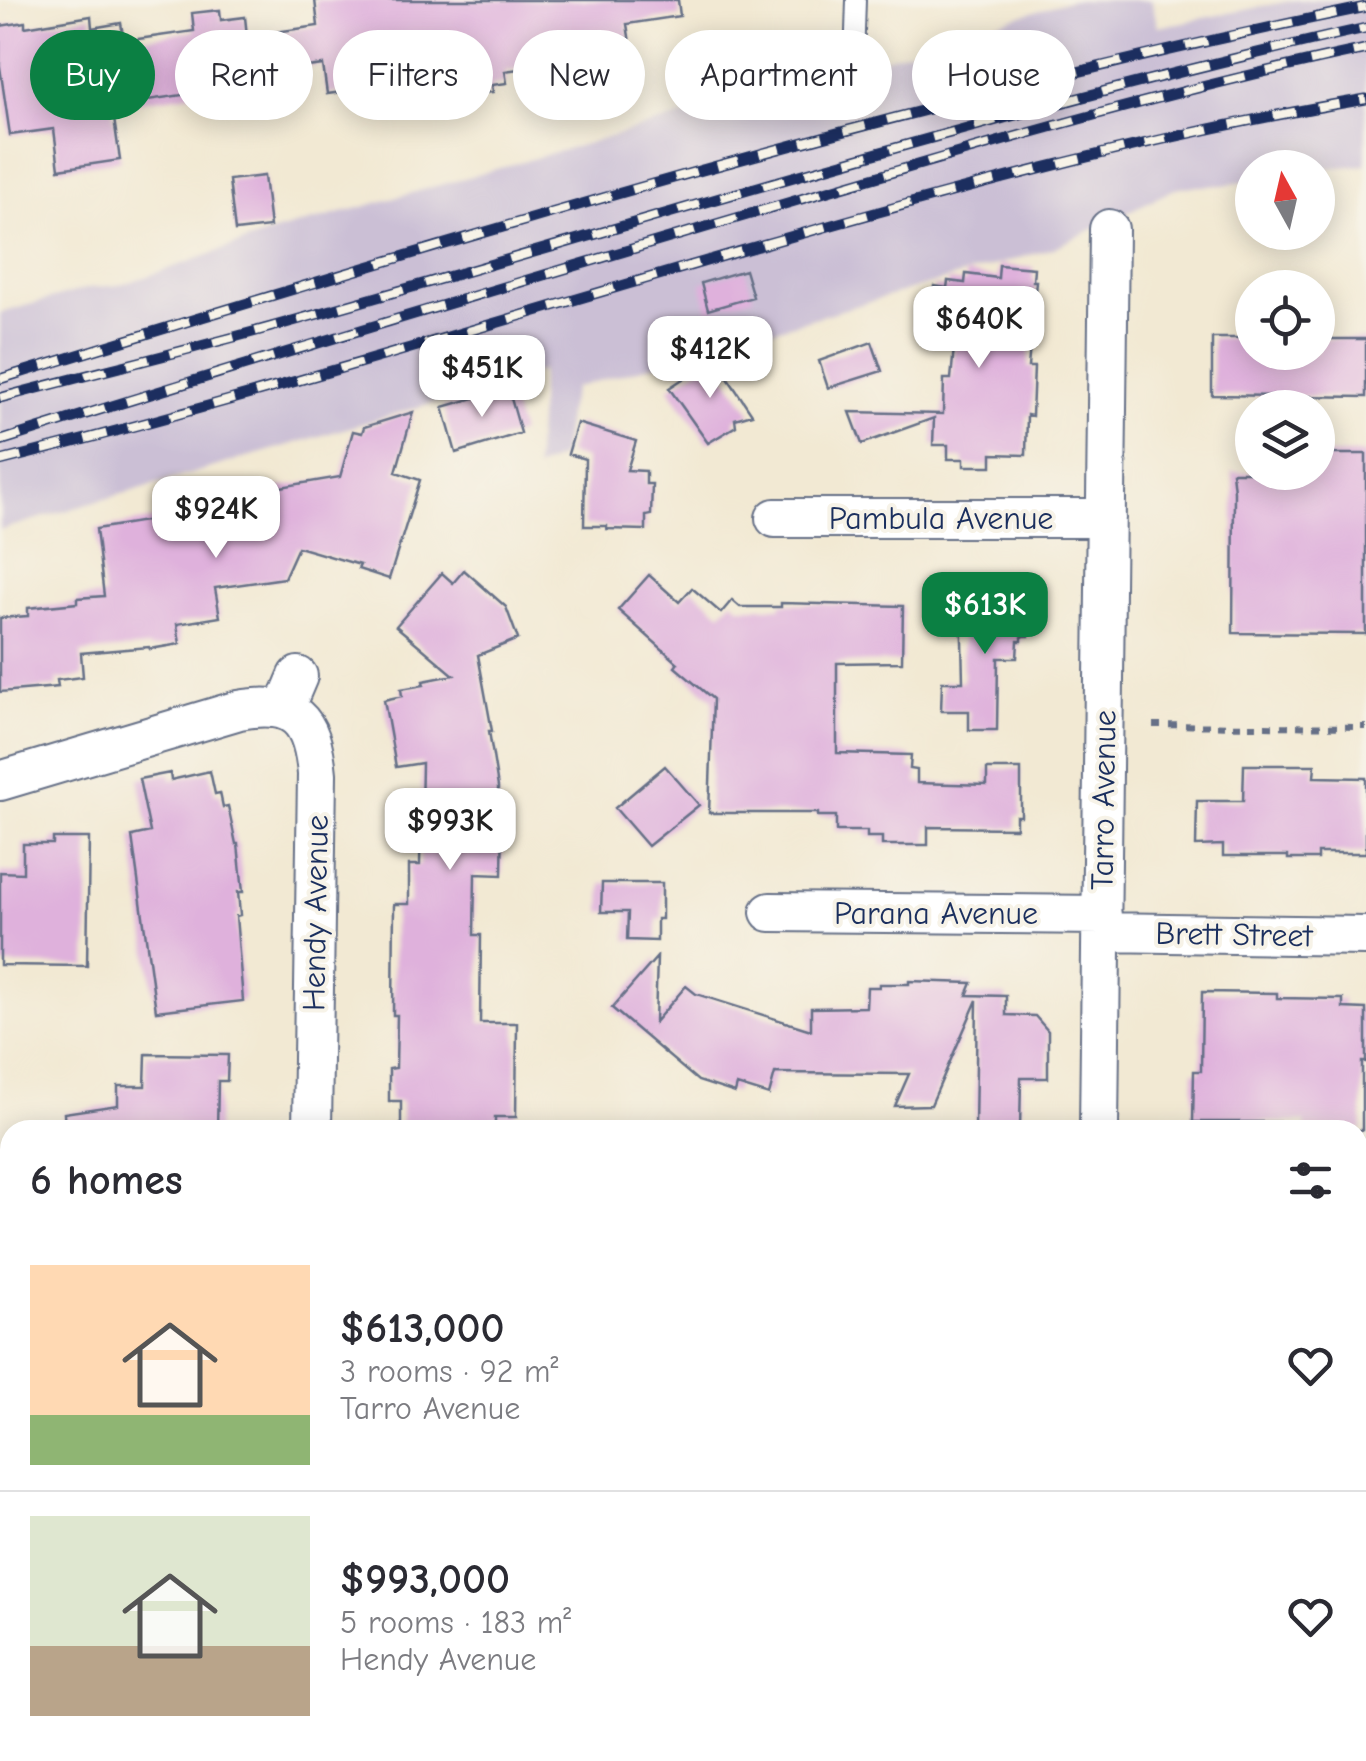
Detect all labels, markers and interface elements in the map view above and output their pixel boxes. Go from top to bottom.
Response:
chip: Buy [30,30,155,120]
chip: Rent [175,30,313,120]
chip: Filters [333,30,493,120]
chip: New [513,30,645,120]
chip: Apartment [665,30,892,120]
chip: House [912,30,1075,120]
north arrow [1235,150,1335,250]
map controls [1235,150,1335,490]
button: locate [1235,270,1335,370]
pin: $640K [909,286,1049,371]
text: $640K [935,300,1023,337]
pin: $412K [640,316,780,401]
text: $412K [670,330,750,367]
pin: $451K [412,335,552,420]
text: $451K [441,349,523,386]
button: layers [1235,390,1335,490]
pin: $924K [146,476,286,561]
text: $924K [174,490,258,527]
street label: Pambula Avenue [829,500,1053,537]
pin: $613K [915,572,1055,657]
text: $613K [944,586,1026,623]
street label: Tarro Avenue [1083,710,1124,890]
pin: $993K [380,788,520,873]
text: $993K [407,802,493,839]
street label: Hendy Avenue [295,815,336,1011]
street label: Parana Avenue [834,895,1038,932]
street label: Brett Street [1155,915,1314,954]
icon: filters [1283,1153,1338,1208]
text: 6 homes [30,1156,183,1205]
text: $613,000 [340,1304,505,1353]
icon: home [110,1305,230,1425]
icon: heart [1283,1338,1338,1393]
text: 3 rooms · 92 m² [340,1353,559,1390]
text: Tarro Avenue [340,1390,520,1427]
text: $993,000 [340,1555,510,1604]
icon: home [110,1556,230,1676]
icon: heart [1283,1589,1338,1644]
text: 5 rooms · 183 m² [340,1604,571,1641]
text: Hendy Avenue [340,1641,536,1678]

